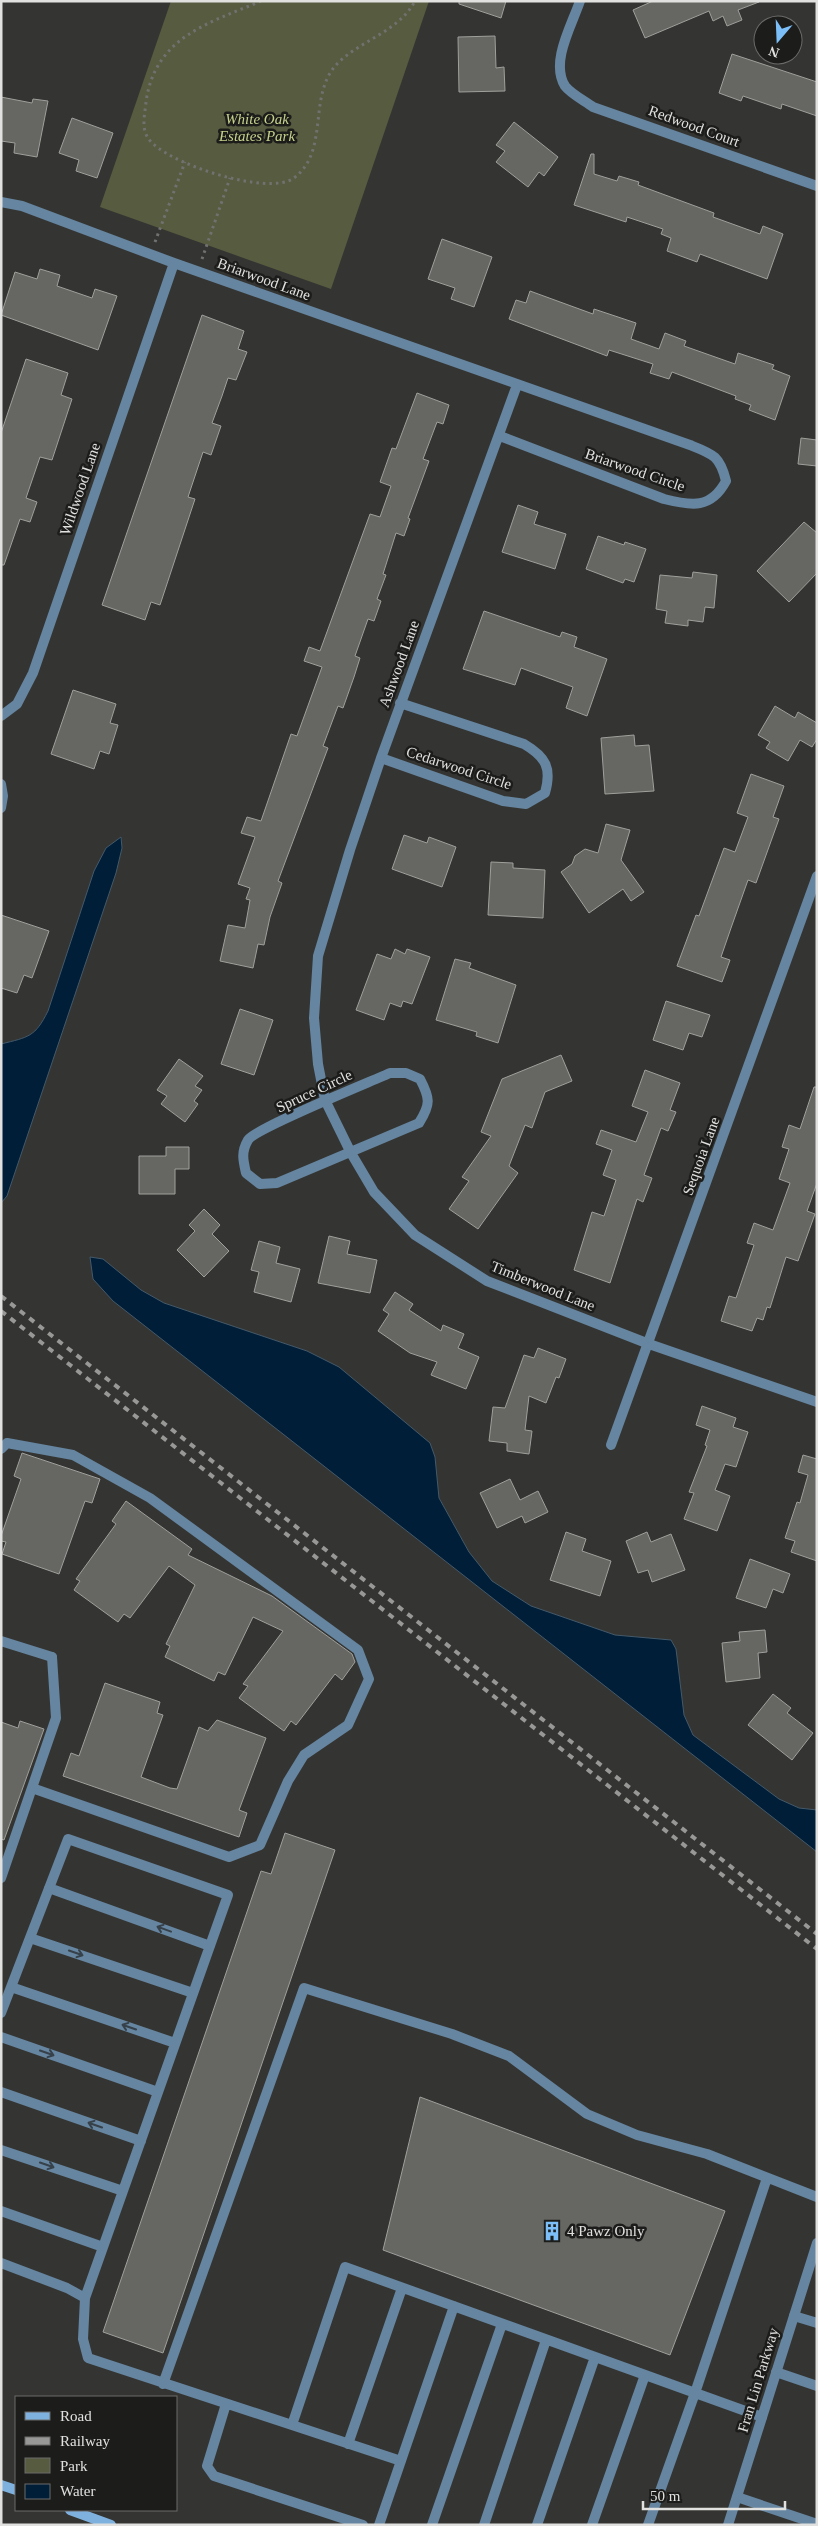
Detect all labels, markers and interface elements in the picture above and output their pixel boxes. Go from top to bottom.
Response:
north arrow [753,15,803,65]
text: N [767,43,781,61]
street label: Redwood Court [646,102,742,150]
park label: White Oak Estates Park [218,111,295,144]
street label: Briarwood Lane [215,255,313,303]
street label: Wildwood Lane [57,440,103,537]
street label: Briarwood Circle [583,445,687,495]
street label: Ashwood Lane [376,618,422,710]
street label: Cedarwood Circle [404,743,514,793]
street label: Spruce Circle [273,1066,355,1116]
street label: Sequoia Lane [679,1114,723,1197]
street label: Timberwood Lane [489,1258,598,1314]
one-way arrow [157,1924,172,1933]
one-way arrow [68,1949,84,1959]
one-way arrow [122,2022,138,2031]
one-way arrow [39,2049,54,2058]
one-way arrow [87,2119,103,2129]
one-way arrow [39,2161,55,2171]
building icon: 4 Pawz Only [541,2220,563,2242]
place label: 4 Pawz Only [567,2223,645,2239]
street label: Fran Lin Parkway [735,2325,782,2434]
legend [15,2396,178,2511]
text: Road [60,2408,92,2424]
text: Railway [60,2433,110,2449]
text: Park [60,2458,88,2474]
scale bar [643,2478,786,2510]
text: Water [60,2483,95,2499]
text: 50 m [650,2488,681,2504]

